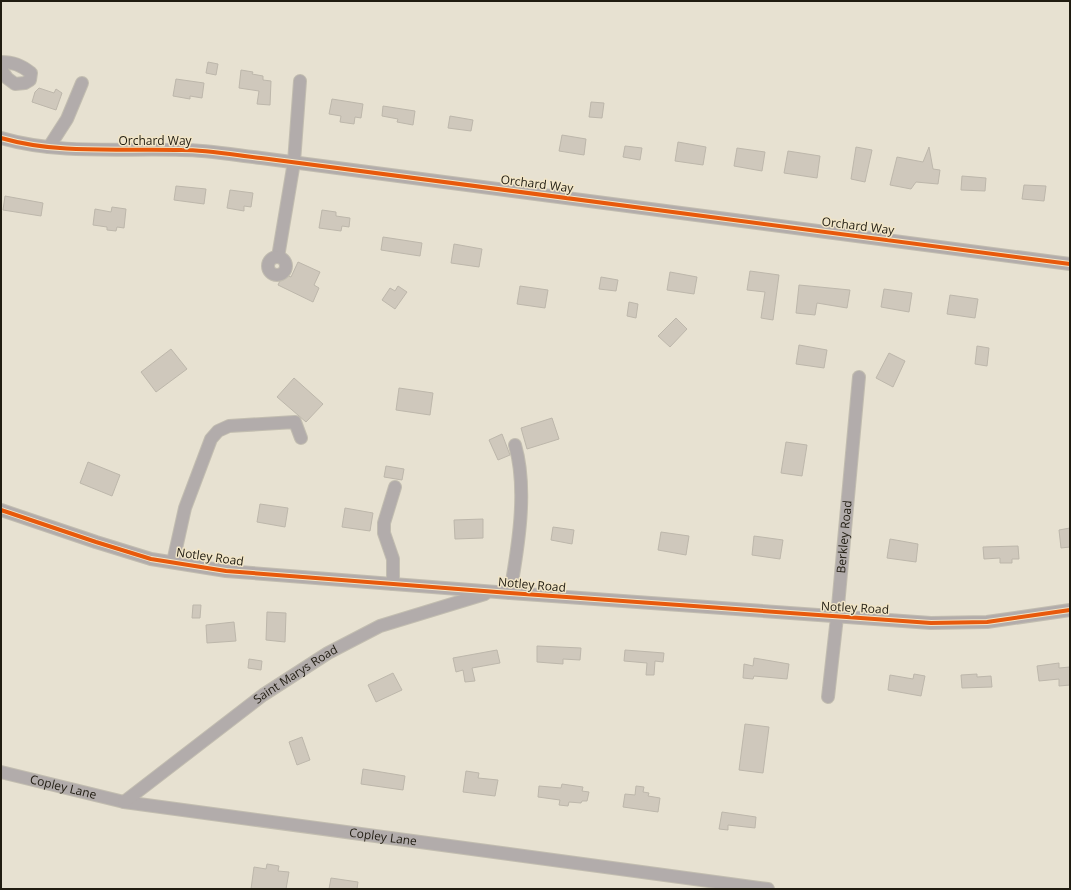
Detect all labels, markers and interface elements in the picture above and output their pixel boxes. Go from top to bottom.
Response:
street label: Orchard Way [118,132,193,149]
street label: Orchard Way [500,171,575,197]
street label: Orchard Way [821,213,896,239]
street label: Berkley Road [832,500,856,574]
street label: Notley Road [175,543,245,570]
street label: Notley Road [497,573,567,596]
street label: Notley Road [821,597,889,618]
street label: Saint Marys Road [250,641,340,707]
street label: Copley Lane [28,770,99,803]
street label: Copley Lane [348,824,418,850]

